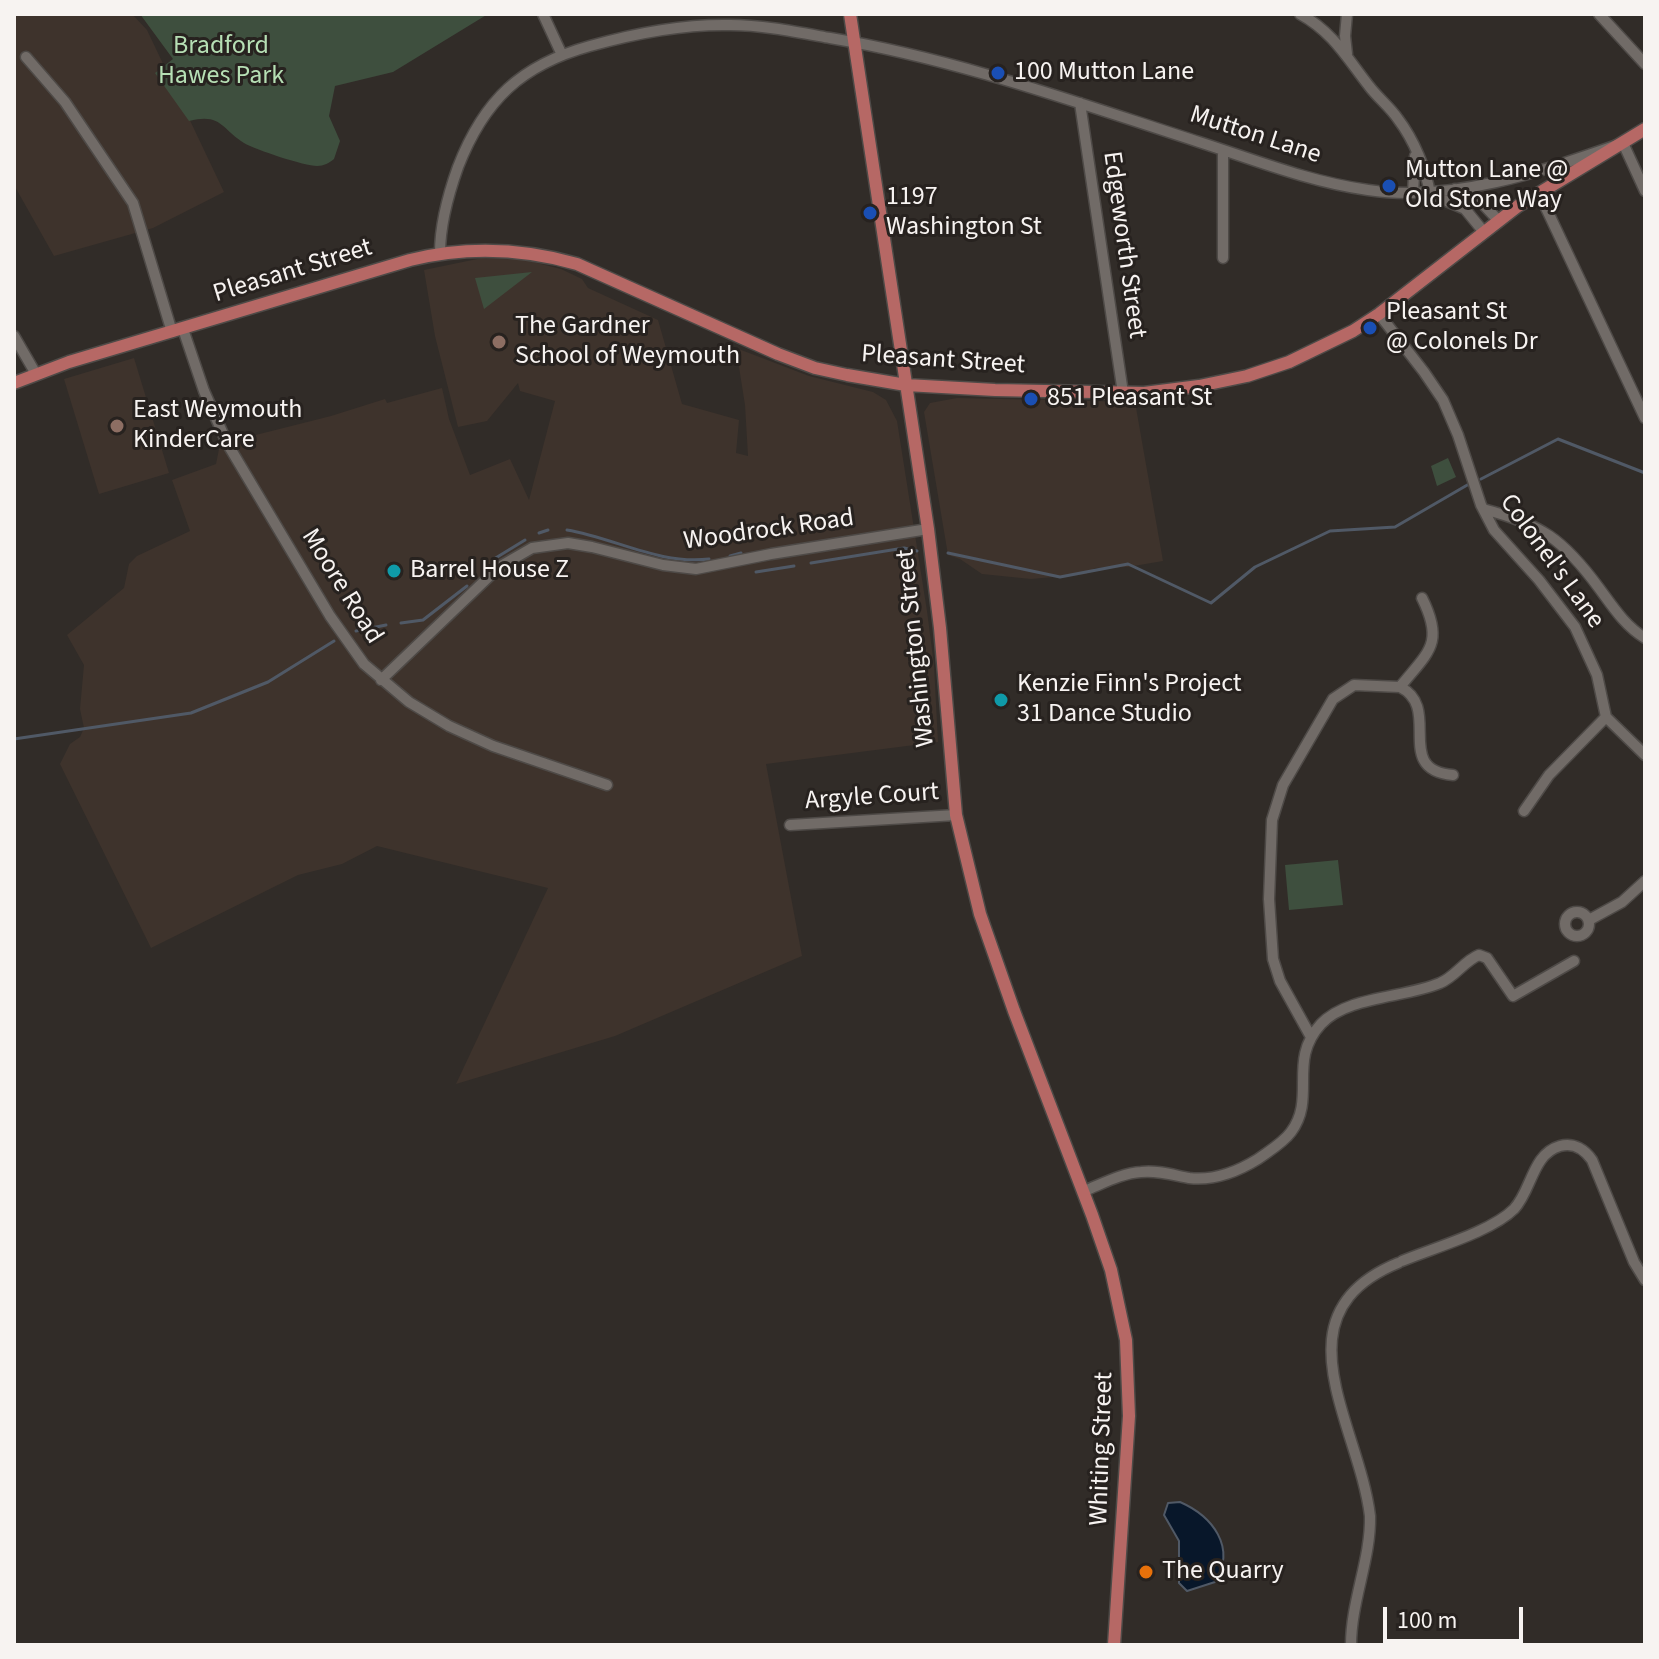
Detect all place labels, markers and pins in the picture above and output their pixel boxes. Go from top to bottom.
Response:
place label: 100 Mutton Lane [1014,57,1194,89]
marker: 100 Mutton Lane [989,64,1007,82]
place label: Mutton Lane @ Old Stone Way [1405,155,1568,216]
marker: Mutton Lane @ Old Stone Way [1380,177,1398,195]
place label: 1197 Washington St [886,182,1042,244]
marker: 1197 Washington St [861,204,879,222]
place label: Pleasant St @ Colonels Dr [1386,297,1538,358]
place label: The Gardner School of Weymouth [515,311,740,372]
marker: Pleasant St @ Colonels Dr [1361,319,1379,337]
marker: The Gardner School of Weymouth [490,333,508,351]
place label: 851 Pleasant St [1047,383,1212,415]
marker: 851 Pleasant St [1022,390,1040,408]
place label: East Weymouth KinderCare [133,395,302,456]
marker: East Weymouth KinderCare [108,417,126,435]
place label: Barrel House Z [410,555,569,587]
marker: Barrel House Z [385,562,403,580]
place label: Kenzie Finn's Project 31 Dance Studio [1017,669,1242,730]
marker: Kenzie Finn's Project 31 Dance Studio [992,691,1010,709]
place label: The Quarry [1162,1556,1284,1588]
marker: The Quarry [1137,1563,1155,1581]

